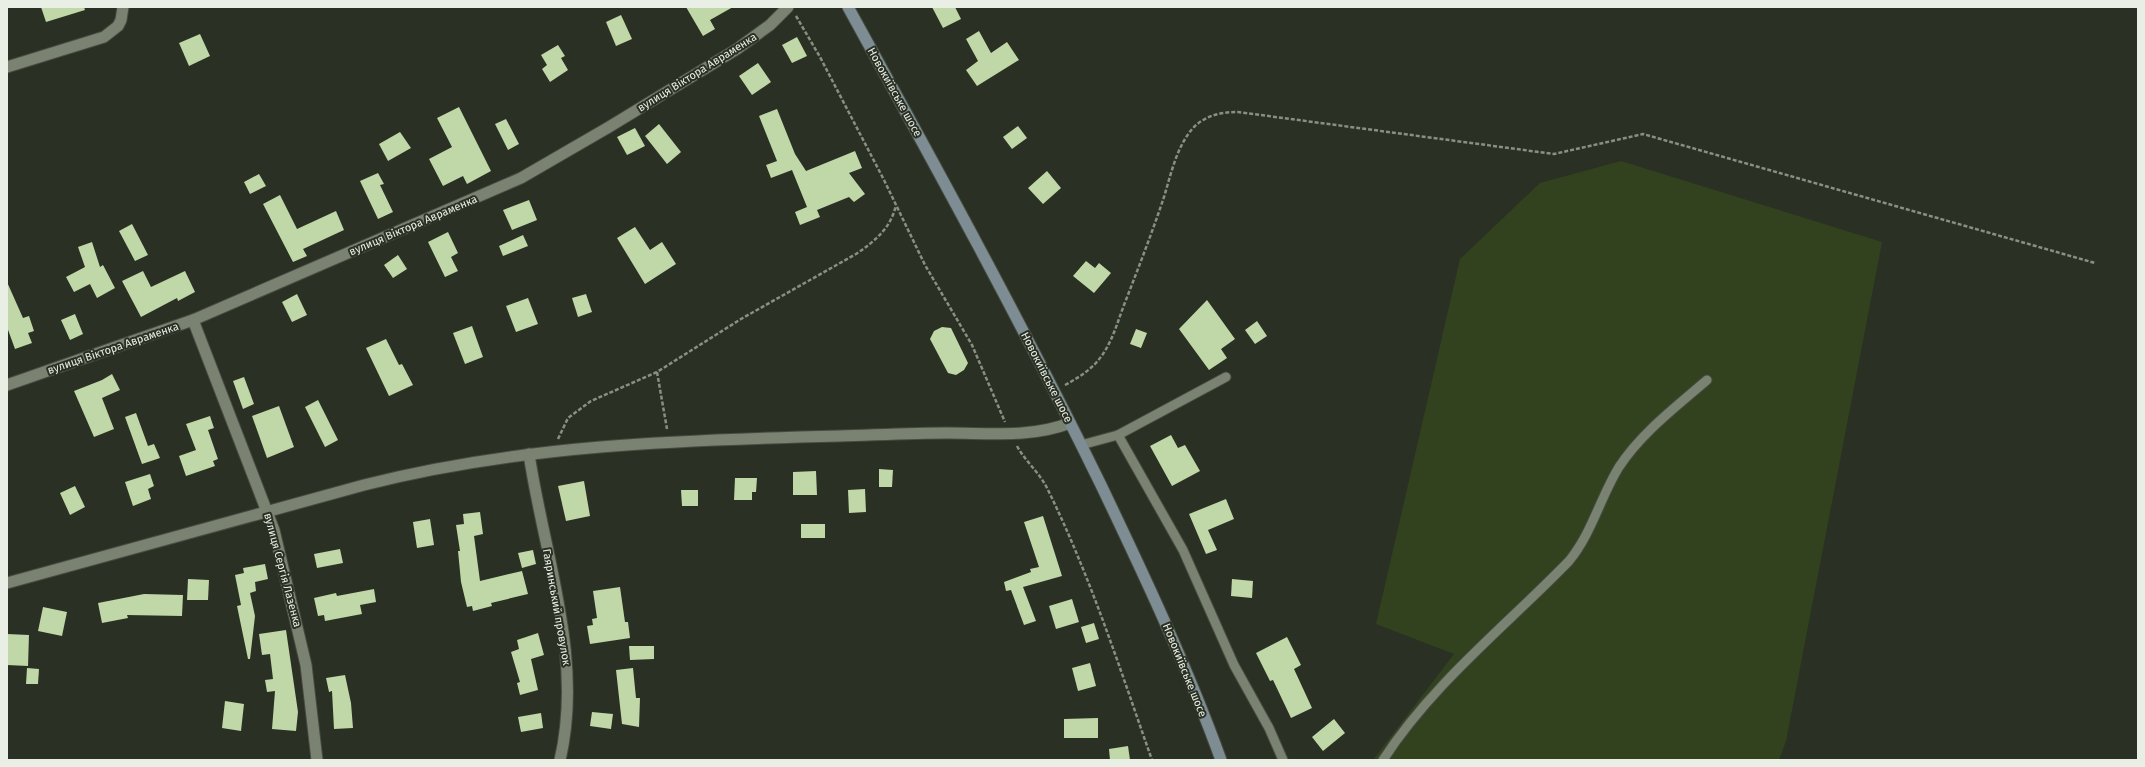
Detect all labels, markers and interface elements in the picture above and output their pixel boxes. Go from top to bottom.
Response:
street label: вулиця Віктора Авраменка [635,30,759,114]
street label: Новокиївське шосе [865,45,924,139]
street label: вулиця Віктора Авраменка [347,193,479,258]
street label: вулиця Віктора Авраменка [46,320,181,377]
street label: Новокиївське шосе [1018,330,1075,425]
street label: вулиця Сергія Лазенка [261,512,304,629]
street label: Гаяринський провулок [540,548,573,667]
street label: Новокиївське шосе [1160,622,1209,719]

